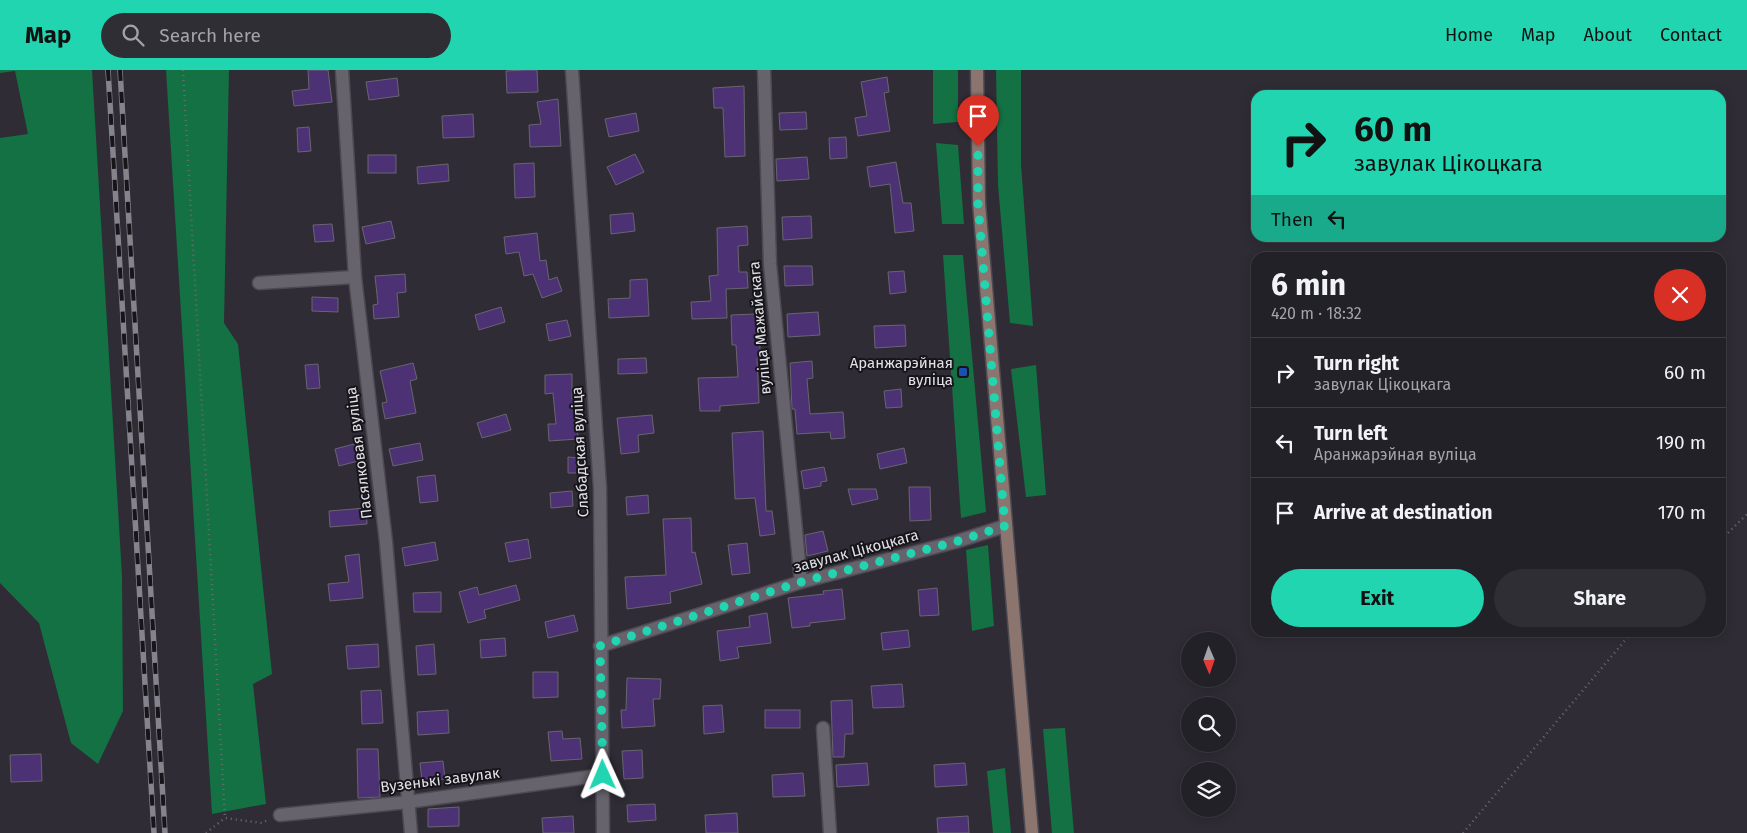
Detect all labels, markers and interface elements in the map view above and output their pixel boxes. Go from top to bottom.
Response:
search box [101,13,451,58]
text: Map [25,21,71,49]
icon: search [119,21,147,49]
text: Search here [159,24,261,47]
text: Home [1445,24,1493,46]
text: Map [1521,24,1555,46]
text: About [1583,24,1632,46]
text: Contact [1660,24,1722,46]
pin [957,95,999,146]
icon: arrive [964,102,992,130]
text: 60 m [1354,108,1432,150]
icon: right [1271,110,1336,175]
text: завулак Цікоцкага [1354,150,1543,177]
icon: left [1323,205,1351,233]
text: Then [1271,208,1313,231]
street label: вуліца Мажайскага [745,261,775,395]
text: 6 min [1271,267,1346,303]
button: close [1654,269,1706,321]
text: 420 m · 18:32 [1271,304,1362,323]
text: Turn right [1314,352,1399,375]
place label: Аранжарэйная вуліца [850,354,953,389]
icon: right [1271,359,1299,387]
text: 60 m [1664,361,1706,384]
marker: Аранжарэйная вуліца [957,366,969,378]
text: завулак Цікоцкага [1314,375,1451,394]
street label: Пасялковая вуліца [342,386,376,520]
street label: Слабадская вуліца [568,386,592,518]
text: Turn left [1314,422,1388,445]
icon: left [1271,429,1299,457]
text: 190 m [1656,431,1706,454]
text: Аранжарэйная вуліца [1314,445,1477,464]
icon: arrive [1271,499,1299,527]
text: Arrive at destination [1314,501,1493,524]
text: 170 m [1658,501,1706,524]
street label: завулак Цікоцкага [792,526,920,576]
button: Exit [1271,569,1484,627]
button: Share [1494,569,1706,627]
north arrow [1181,632,1236,688]
map controls [1181,632,1236,817]
button: search [1181,697,1236,752]
position arrow [576,748,628,800]
button: layers [1181,762,1236,817]
street label: Вузенькі завулак [379,764,501,796]

